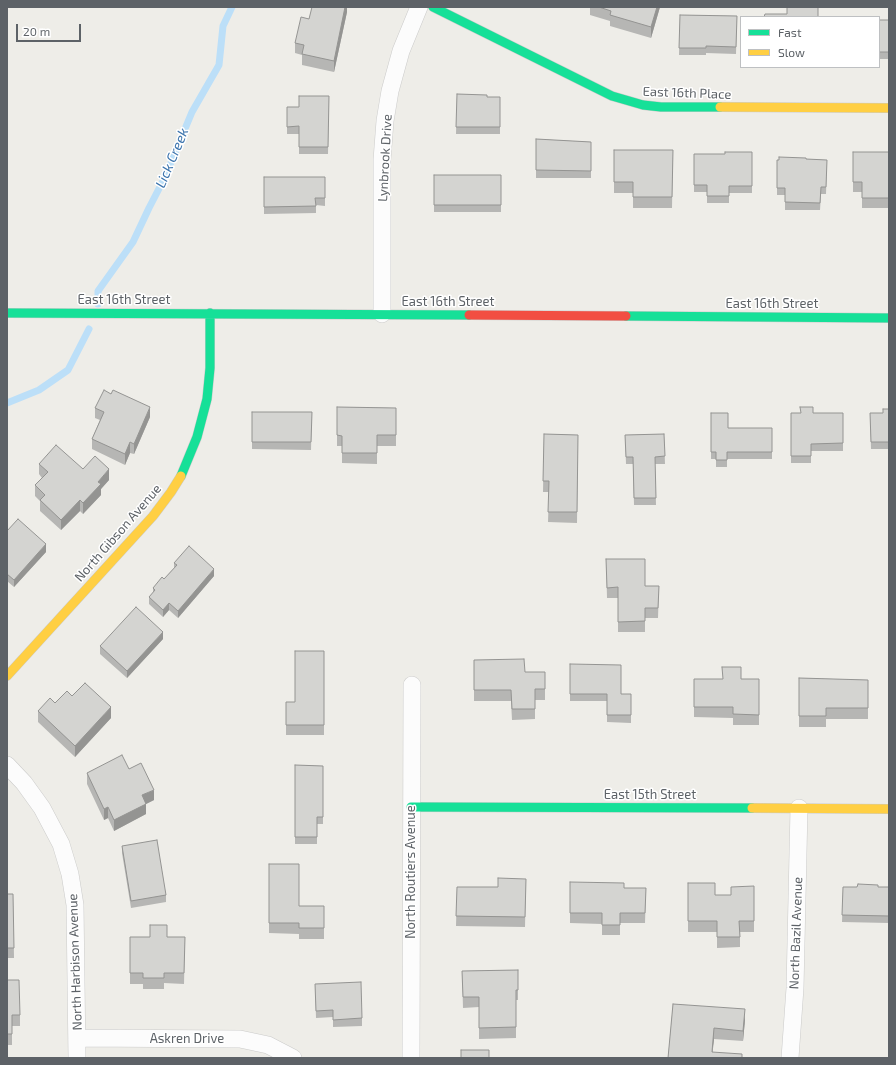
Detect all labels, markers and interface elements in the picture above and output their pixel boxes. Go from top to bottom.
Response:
scale bar [18,16,83,42]
legend [740,16,880,68]
text: 20 m [23,24,50,38]
text: Fast [778,25,801,39]
text: Slow [778,45,805,59]
street label: East 16th Place [642,84,732,102]
street label: Lynbrook Drive [375,114,395,202]
water label: Lick Creek [152,126,192,190]
street label: East 16th Street [77,292,171,308]
street label: East 16th Street [401,294,495,310]
street label: East 16th Street [725,296,819,312]
street label: North Gibson Avenue [71,481,165,585]
street label: East 15th Street [604,787,696,803]
street label: North Routiers Avenue [403,805,419,939]
street label: North Bazil Avenue [786,876,806,990]
street label: North Harbison Avenue [65,893,85,1031]
street label: Askren Drive [150,1031,224,1047]

